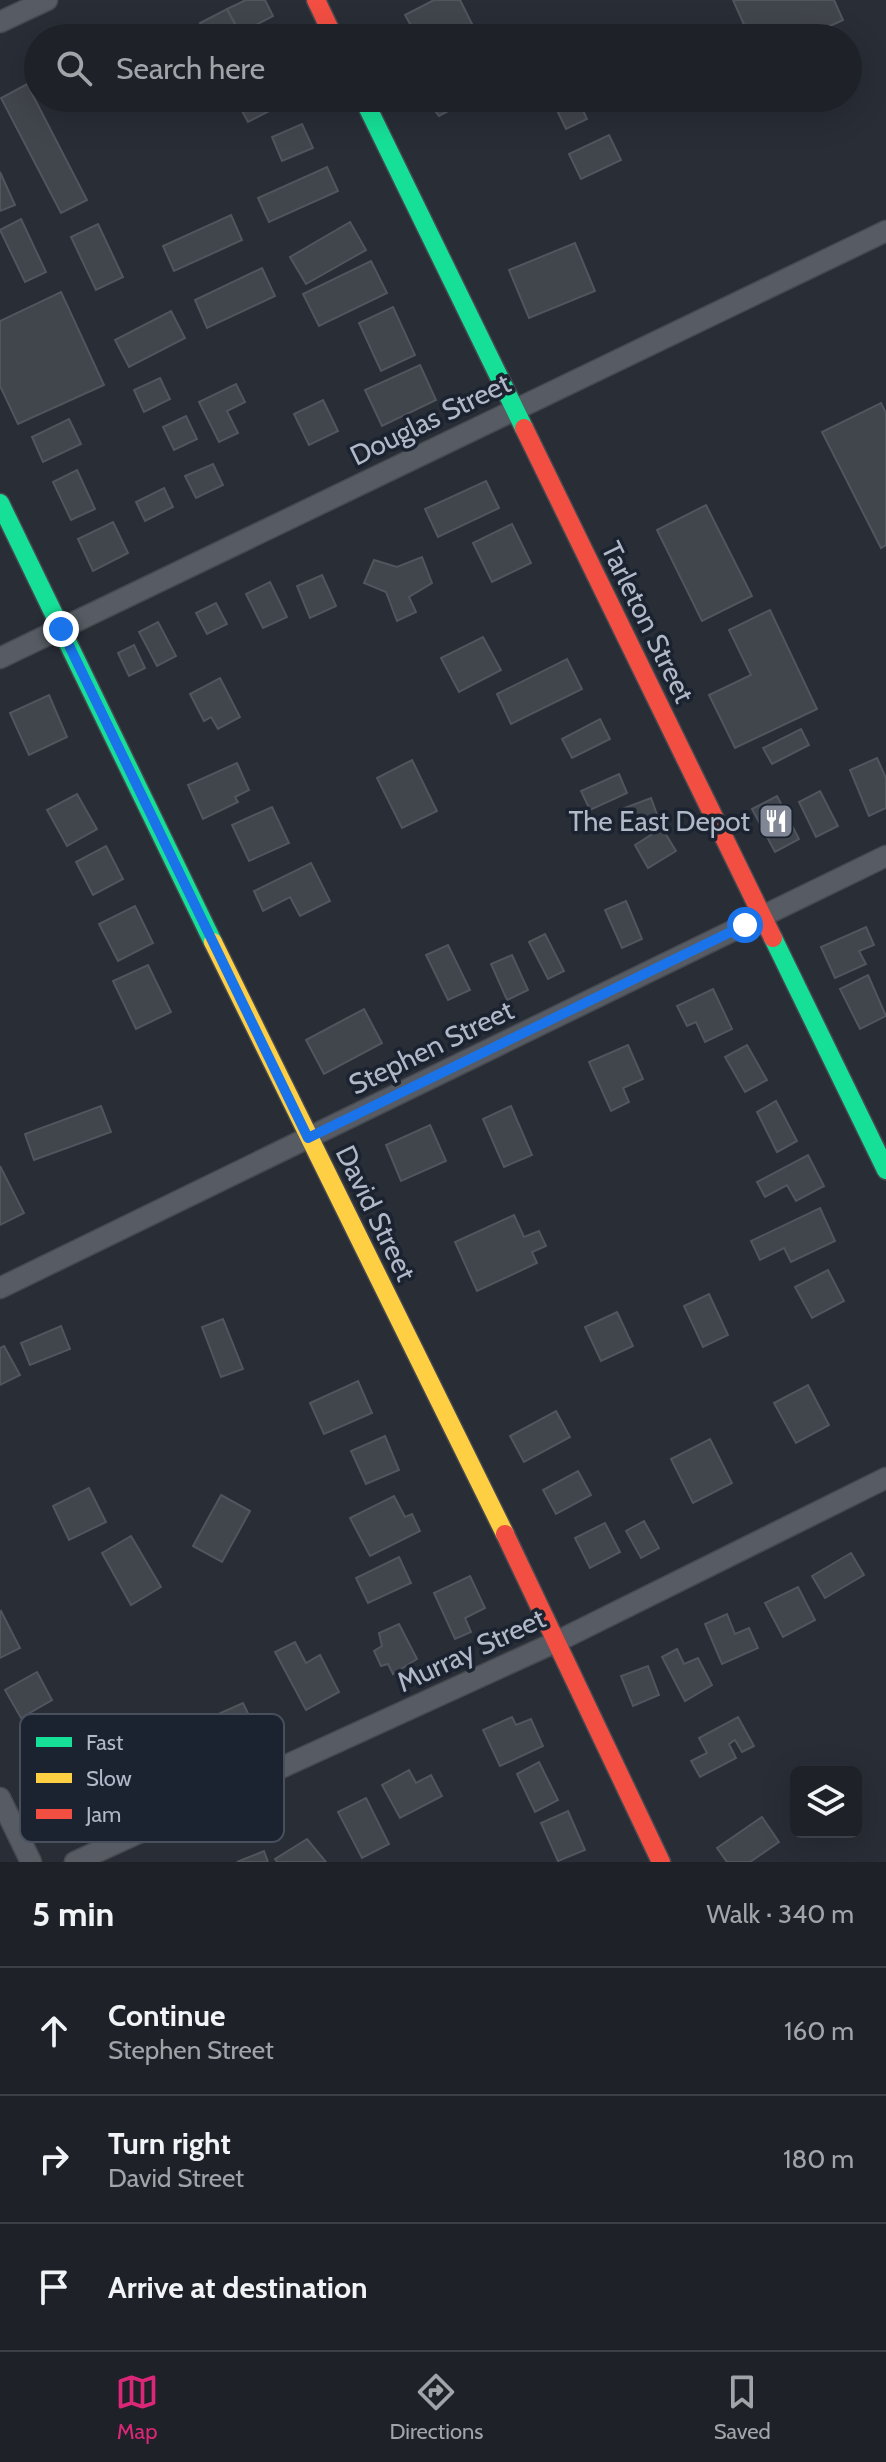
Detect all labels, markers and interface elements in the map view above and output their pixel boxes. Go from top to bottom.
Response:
search box [24,24,862,112]
icon: search [52,46,96,90]
text: Search here [116,50,265,87]
street label: Douglas Street [344,366,516,472]
street label: Tarleton Street [594,536,702,708]
route end [43,611,79,647]
restaurant icon: The East Depot [757,802,795,840]
place label: The East Depot [568,804,750,838]
route start [727,907,763,943]
street label: Stephen Street [343,993,519,1101]
street label: David Street [329,1140,423,1286]
street label: Murray Street [391,1601,551,1699]
legend [20,1714,284,1842]
text: Fast [86,1729,124,1756]
text: Slow [86,1765,132,1792]
map controls [790,1766,862,1838]
button: layers [790,1766,862,1838]
text: Jam [85,1801,121,1828]
text: 5 min [32,1893,114,1935]
text: Walk · 340 m [706,1898,854,1930]
text: Continue [108,1997,225,2034]
icon: ahead [32,2009,76,2053]
text: 160 m [784,2015,854,2047]
text: Stephen Street [108,2034,274,2066]
text: Turn right [108,2125,231,2162]
icon: right [32,2137,76,2181]
text: 180 m [783,2143,854,2175]
text: David Street [108,2162,244,2194]
icon: arrive [32,2265,76,2309]
text: Arrive at destination [108,2269,368,2306]
tab: Map [115,2370,159,2445]
tab: Directions [389,2370,483,2445]
tab: Saved [714,2370,771,2445]

